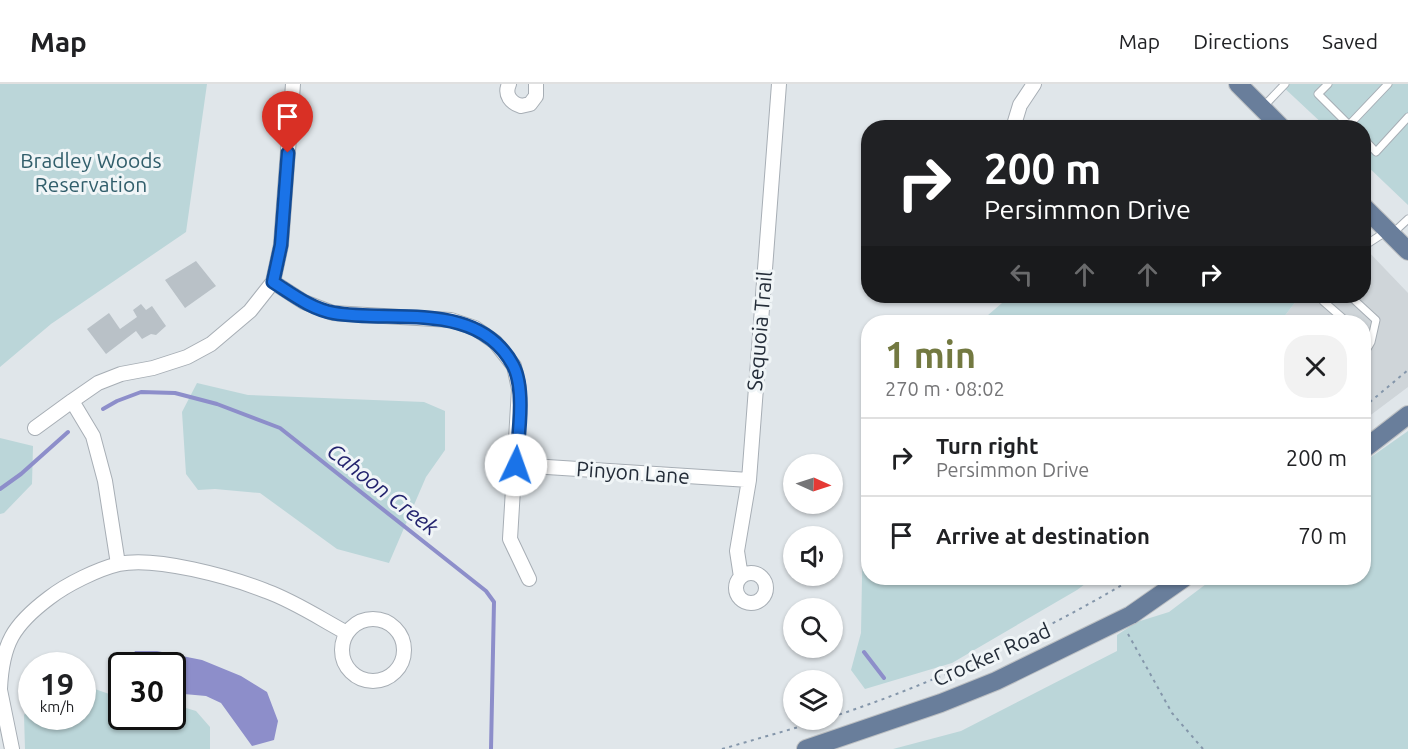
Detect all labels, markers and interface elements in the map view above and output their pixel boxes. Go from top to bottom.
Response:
text: Map [30,26,87,57]
text: Map [1119,29,1160,53]
text: Directions [1193,29,1289,53]
text: Saved [1322,29,1378,53]
pin [262,91,313,153]
icon: arrive [271,100,304,133]
icon: right [885,144,963,222]
text: 200 m [984,145,1101,192]
park label: Bradley Woods Reservation [20,148,162,196]
text: Persimmon Drive [984,194,1191,224]
icon: left [1005,258,1038,291]
icon: ahead [1068,258,1101,291]
icon: ahead [1131,258,1164,291]
icon: right [1194,258,1227,291]
street label: Sequoia Trail [742,270,776,392]
text: 1 min [885,334,976,375]
button: close [1284,335,1347,398]
text: 270 m · 08:02 [885,377,1005,400]
position arrow [484,433,548,497]
text: Turn right [936,433,1038,458]
water label: Cahoon Creek [323,437,444,540]
icon: right [885,441,918,474]
text: 200 m [1286,445,1347,470]
north arrow [783,454,843,514]
map controls [783,454,843,730]
street label: Pinyon Lane [575,456,691,488]
text: Persimmon Drive [936,458,1089,481]
icon: arrive [885,519,918,552]
text: Arrive at destination [936,523,1150,548]
text: 70 m [1298,523,1347,548]
button: sound [783,526,843,586]
button: search [783,598,843,658]
street label: Crocker Road [929,618,1054,691]
speed limit sign: 30 [108,652,186,730]
text: 19 [40,667,74,701]
button: layers [783,670,843,730]
text: km/h [40,698,74,715]

